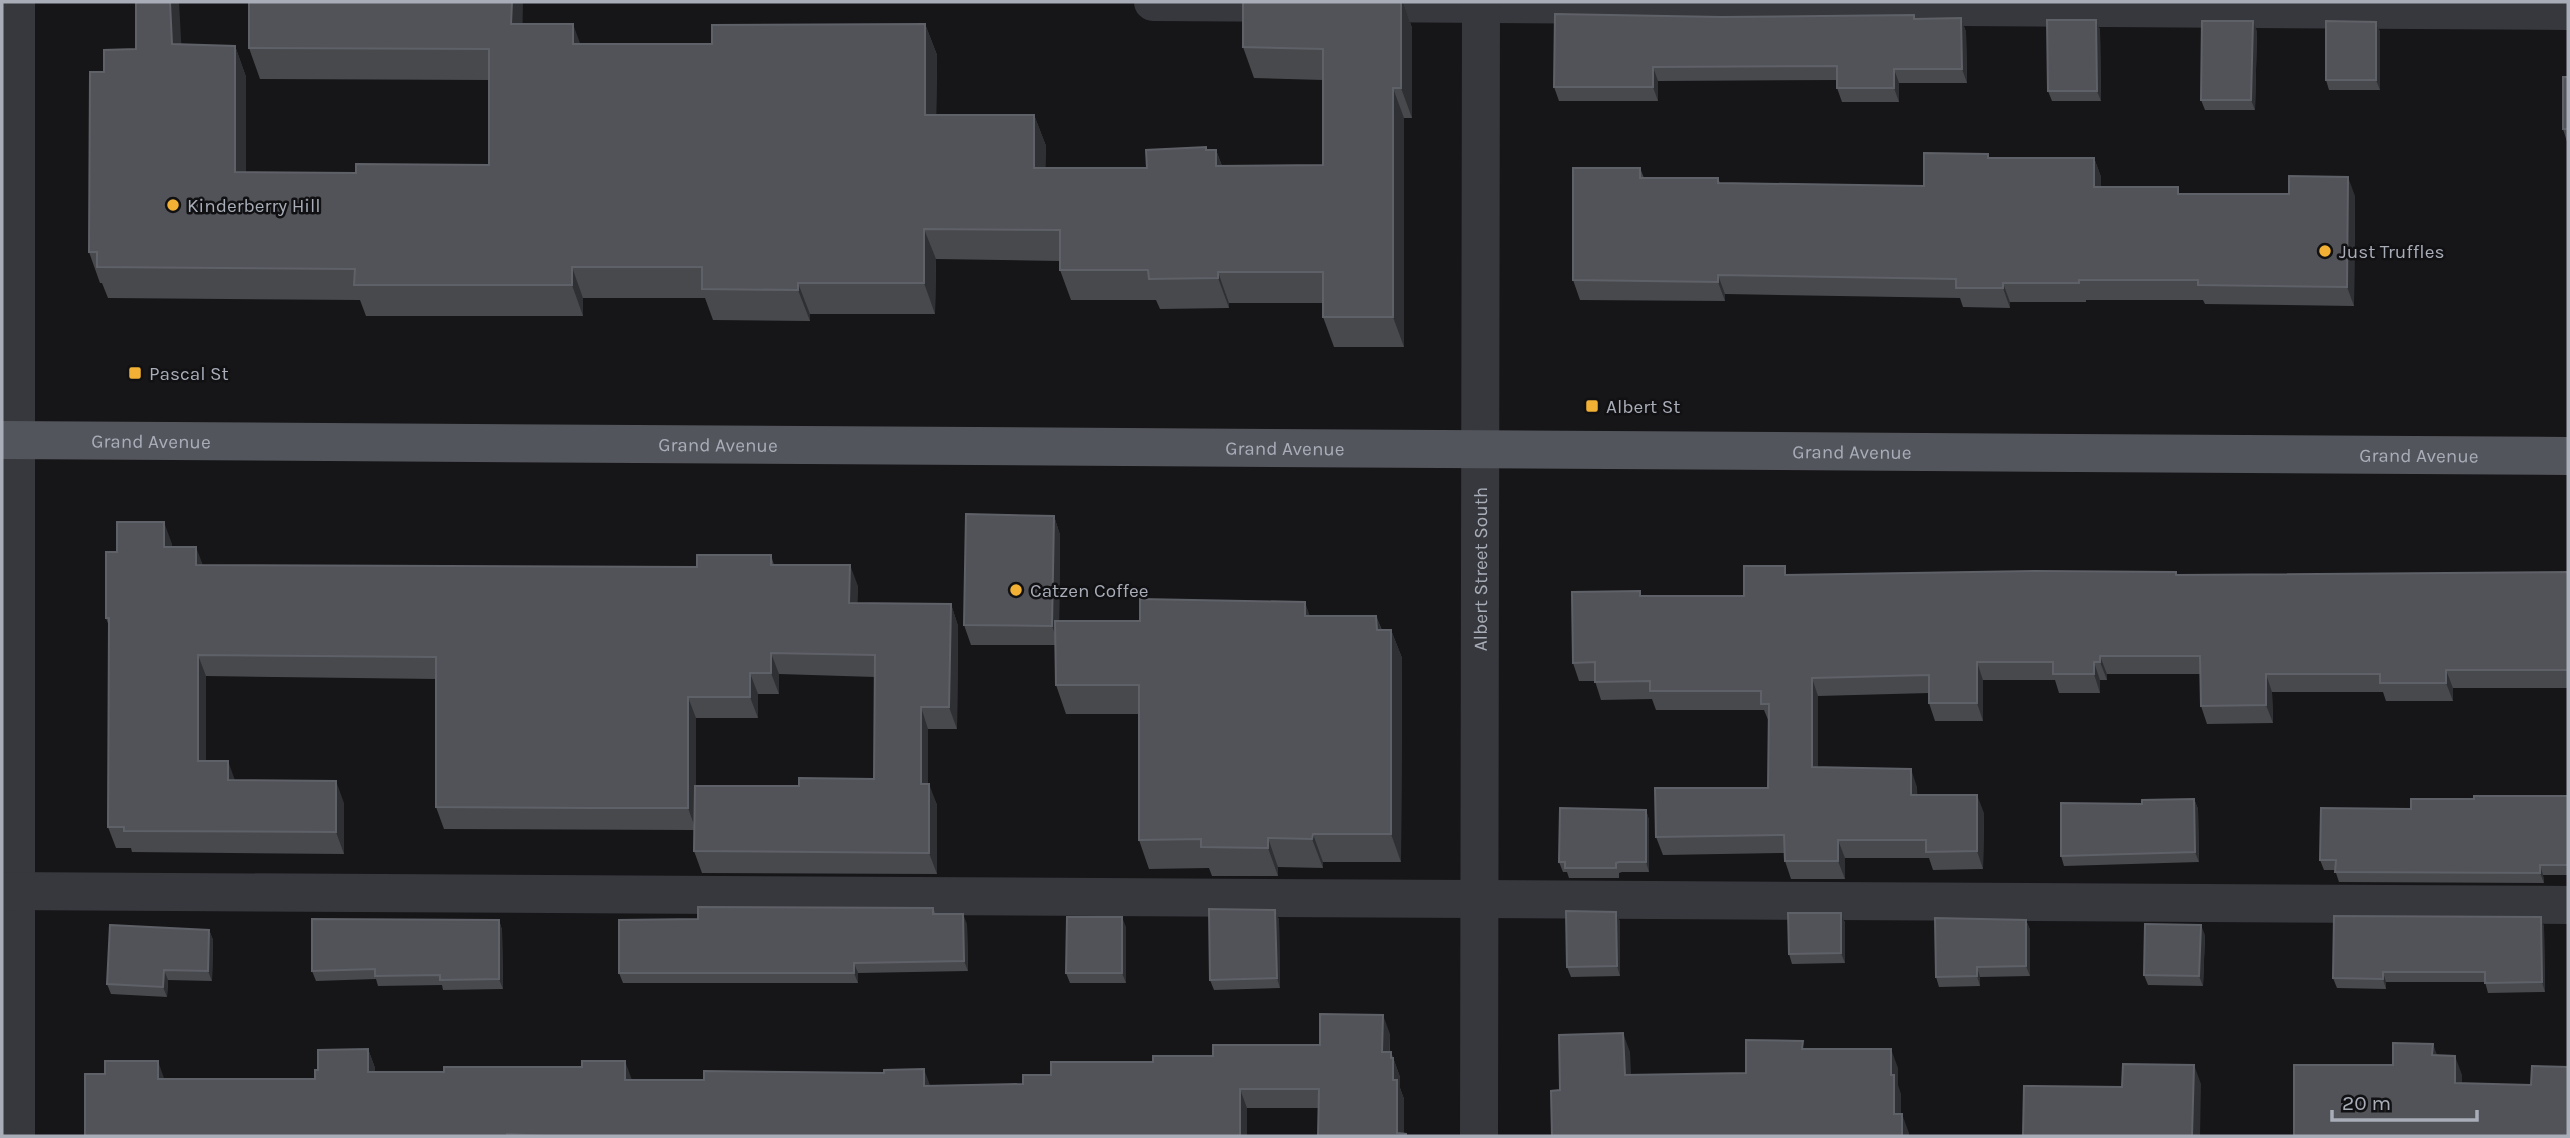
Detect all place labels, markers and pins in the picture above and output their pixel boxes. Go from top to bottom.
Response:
place label: Kinderberry Hill [187,195,321,217]
marker: Kinderberry Hill [165,197,181,213]
place label: Just Truffles [2339,241,2444,263]
marker: Just Truffles [2317,243,2333,259]
place label: Pascal St [149,363,229,385]
marker: Pascal St [127,365,143,381]
place label: Albert St [1606,396,1680,418]
marker: Albert St [1584,398,1600,414]
place label: Catzen Coffee [1030,580,1149,602]
marker: Catzen Coffee [1008,582,1024,598]

